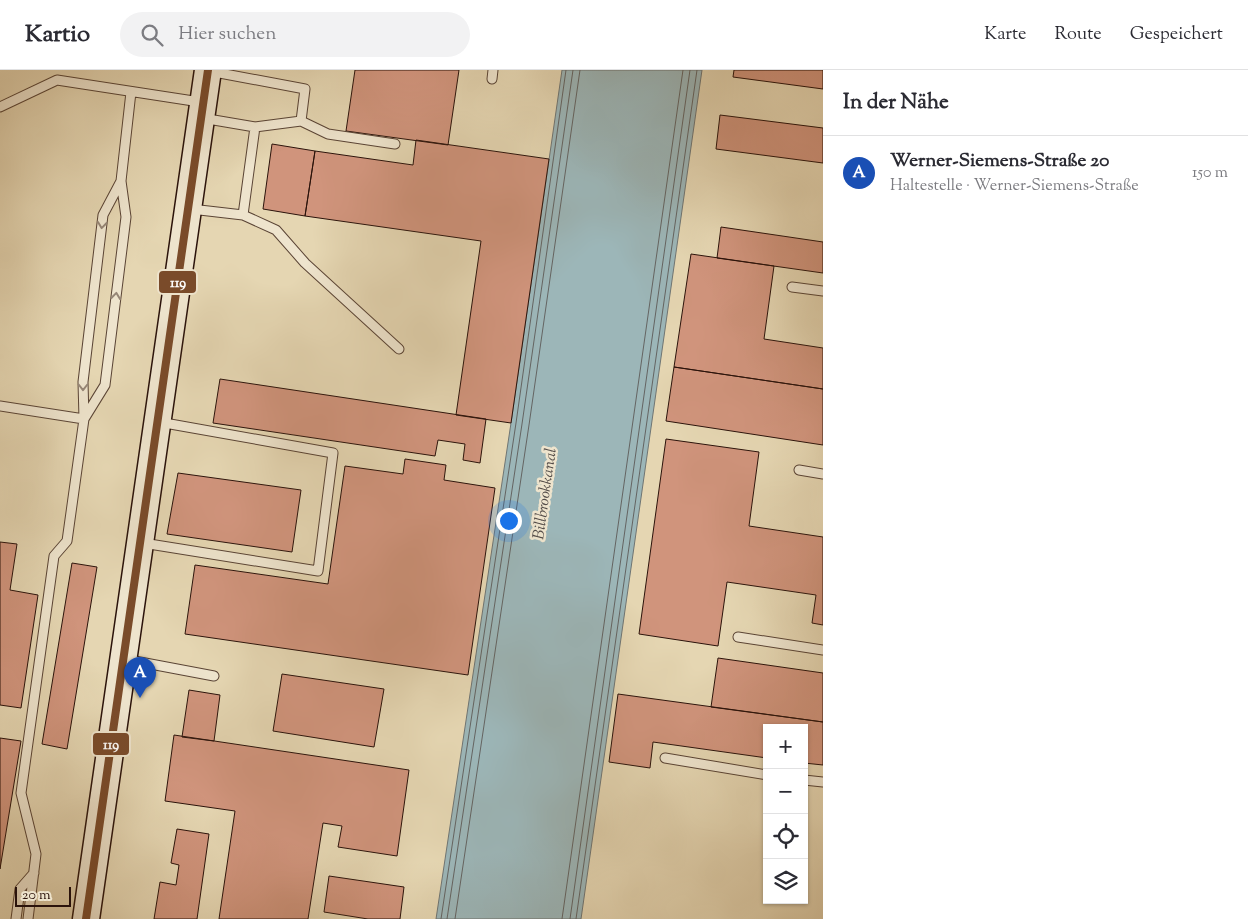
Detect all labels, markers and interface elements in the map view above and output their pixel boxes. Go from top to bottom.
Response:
search box [120,12,470,57]
text: Kartio [25,18,90,52]
icon: search [138,21,166,49]
text: Hier suchen [178,21,276,48]
text: Karte [984,22,1027,48]
text: Route [1055,22,1102,48]
text: Gespeichert [1130,22,1223,48]
text: In der Nähe [843,88,949,118]
text: Werner-Siemens-Straße 20 [890,148,1109,175]
text: A [853,162,866,185]
text: 150 m [1192,162,1228,185]
text: Haltestelle · Werner-Siemens-Straße [890,175,1139,198]
one-way arrow [97,222,108,230]
line badge: 119 [158,270,197,294]
text: 119 [170,274,186,294]
one-way arrow [110,292,121,300]
one-way arrow [78,383,88,391]
water label: Billbrookkanal [528,447,564,541]
your location [496,508,522,534]
pin: A [124,657,156,698]
map controls [763,724,808,904]
button: + [763,724,808,769]
line badge: 119 [92,732,130,756]
text: 119 [103,736,119,756]
button: − [763,769,808,814]
button: locate [763,814,808,859]
button: layers [763,859,808,904]
scale bar [15,884,71,907]
text: 20 m [22,886,51,906]

